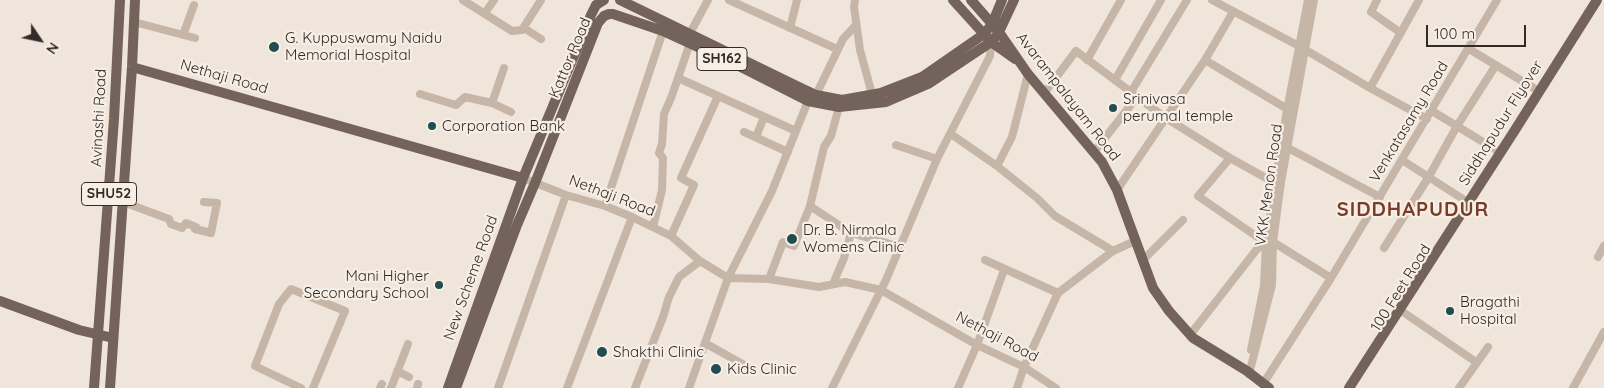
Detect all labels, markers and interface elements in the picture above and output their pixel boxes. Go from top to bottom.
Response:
north arrow [15,15,65,65]
street label: Kattor Road [545,15,595,101]
scale bar [1429,15,1529,47]
text: 100 m [1434,24,1475,43]
place label: G. Kuppuswamy Naidu Memorial Hospital [285,29,442,64]
street label: Avarampalayam Road [1012,29,1124,165]
text: N [42,39,63,58]
marker: G. Kuppuswamy Naidu Memorial Hospital [267,40,281,54]
road number: SH162 [697,48,747,70]
street label: Nethaji Road [178,56,270,98]
street label: Siddhapudur Flyover [1455,57,1547,189]
street label: Venkatasamy Road [1366,58,1452,186]
street label: Avinashi Road [87,68,111,168]
place label: Srinivasa perumal temple [1123,90,1233,125]
marker: Srinivasa perumal temple [1107,102,1119,114]
place label: Corporation Bank [442,117,565,135]
marker: Corporation Bank [426,120,438,132]
street label: VKK Menon Road [1252,123,1286,247]
street label: Nethaji Road [566,171,658,221]
road number: SHU52 [82,182,136,205]
district label: SIDDHAPUDUR [1335,198,1491,222]
street label: New Scheme Road [440,213,502,343]
place label: Dr. B. Nirmala Womens Clinic [803,221,904,256]
marker: Dr. B. Nirmala Womens Clinic [785,232,799,246]
street label: 100 Feet Road [1367,241,1435,335]
place label: Mani Higher Secondary School [304,267,429,302]
marker: Mani Higher Secondary School [433,279,445,291]
place label: Bragathi Hospital [1460,293,1520,328]
marker: Bragathi Hospital [1444,305,1456,317]
street label: Nethaji Road [953,308,1041,366]
place label: Shakthi Clinic [613,343,704,361]
marker: Shakthi Clinic [595,345,609,359]
place label: Kids Clinic [727,360,797,378]
marker: Kids Clinic [709,362,723,376]

